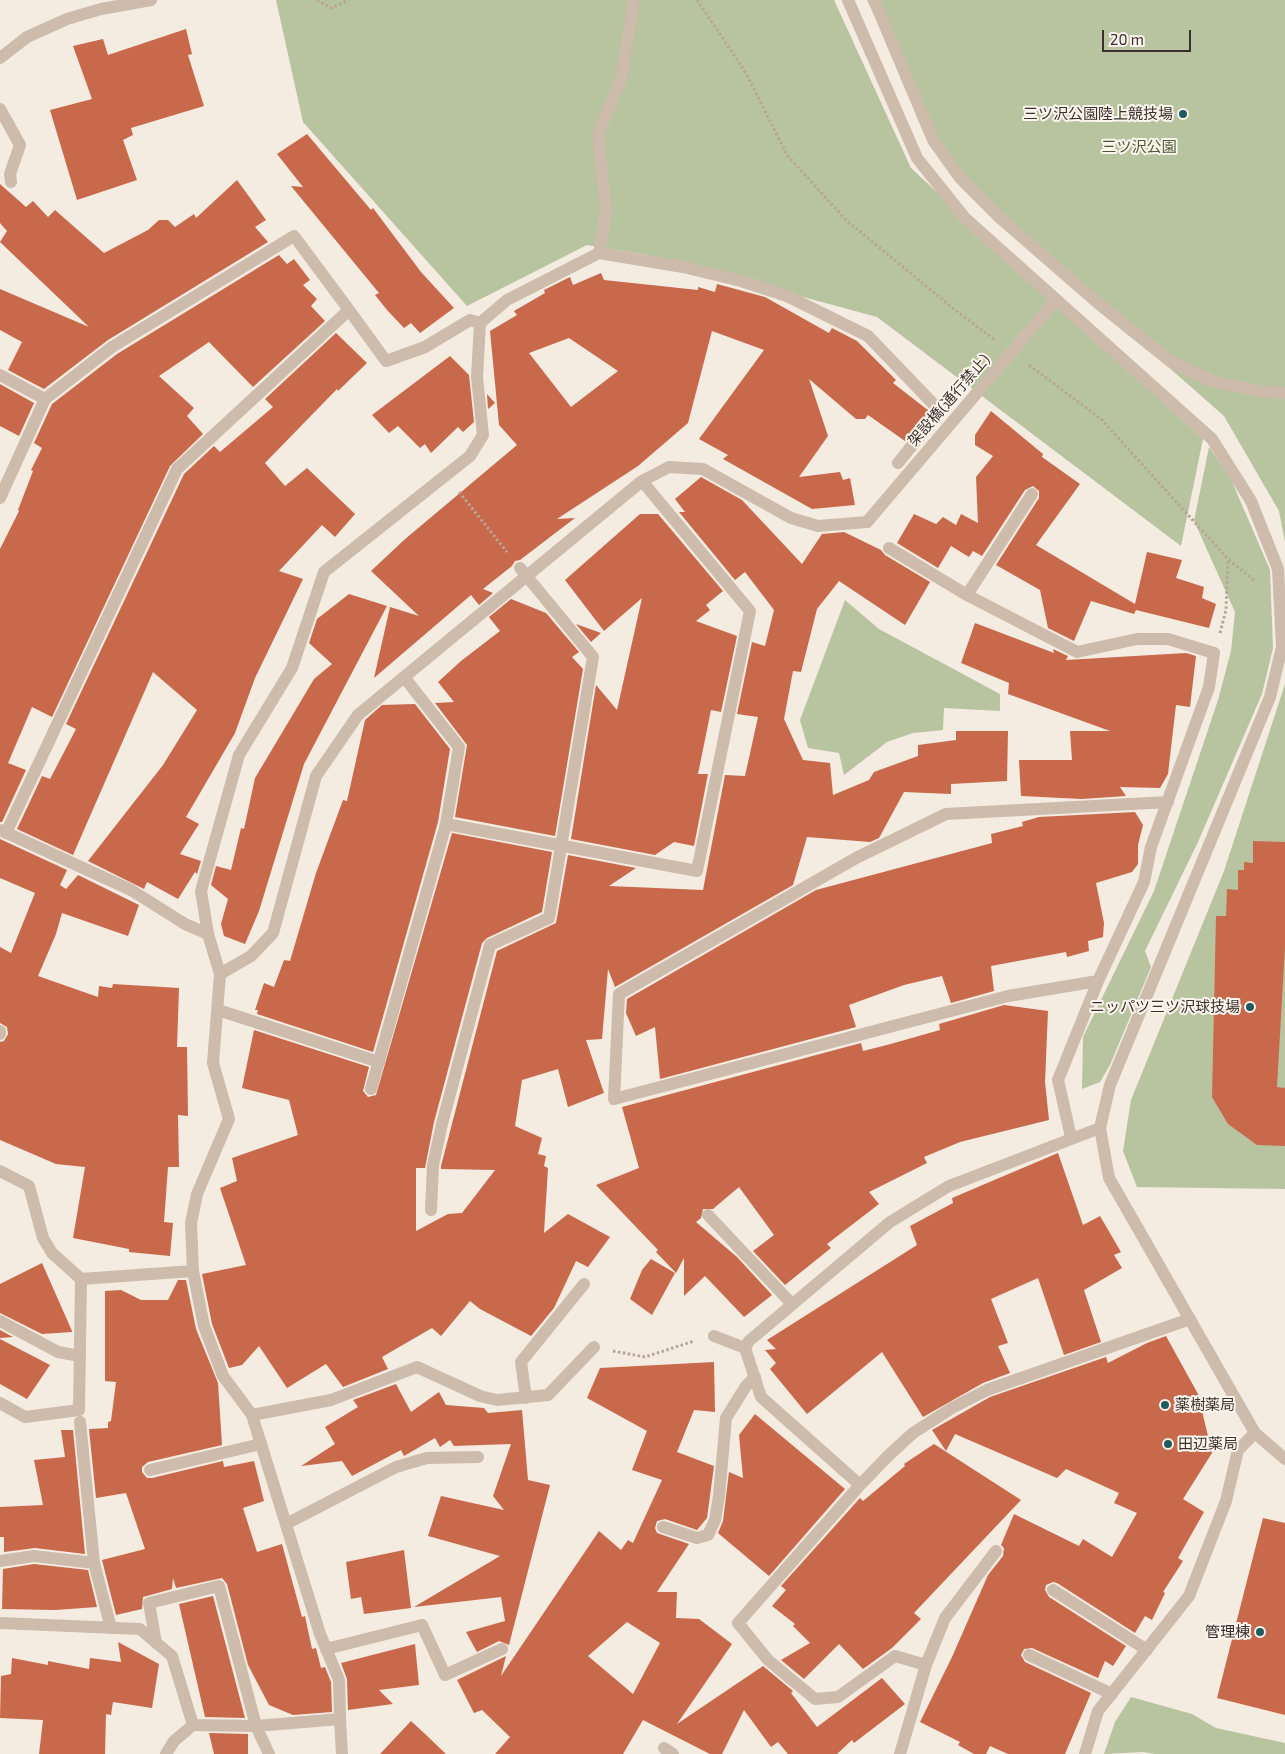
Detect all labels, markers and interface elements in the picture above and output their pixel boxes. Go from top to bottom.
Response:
scale bar [1105,20,1194,52]
text: 20 m [1110,30,1144,48]
place label: 三ツ沢公園陸上競技場 [1023,105,1173,123]
marker: 三ツ沢公園陸上競技場 [1177,108,1189,120]
park label: 三ツ沢公園 [1102,138,1176,156]
street label: 架設橋(通行禁止) [904,350,994,450]
place label: ニッパツ三ツ沢球技場 [1090,998,1240,1016]
marker: ニッパツ三ツ沢球技場 [1244,1001,1256,1013]
place label: 薬樹薬局 [1175,1396,1235,1414]
marker: 薬樹薬局 [1159,1399,1171,1411]
place label: 田辺薬局 [1178,1435,1238,1453]
marker: 田辺薬局 [1162,1438,1174,1450]
place label: 管理棟 [1205,1623,1250,1641]
marker: 管理棟 [1254,1626,1266,1638]

